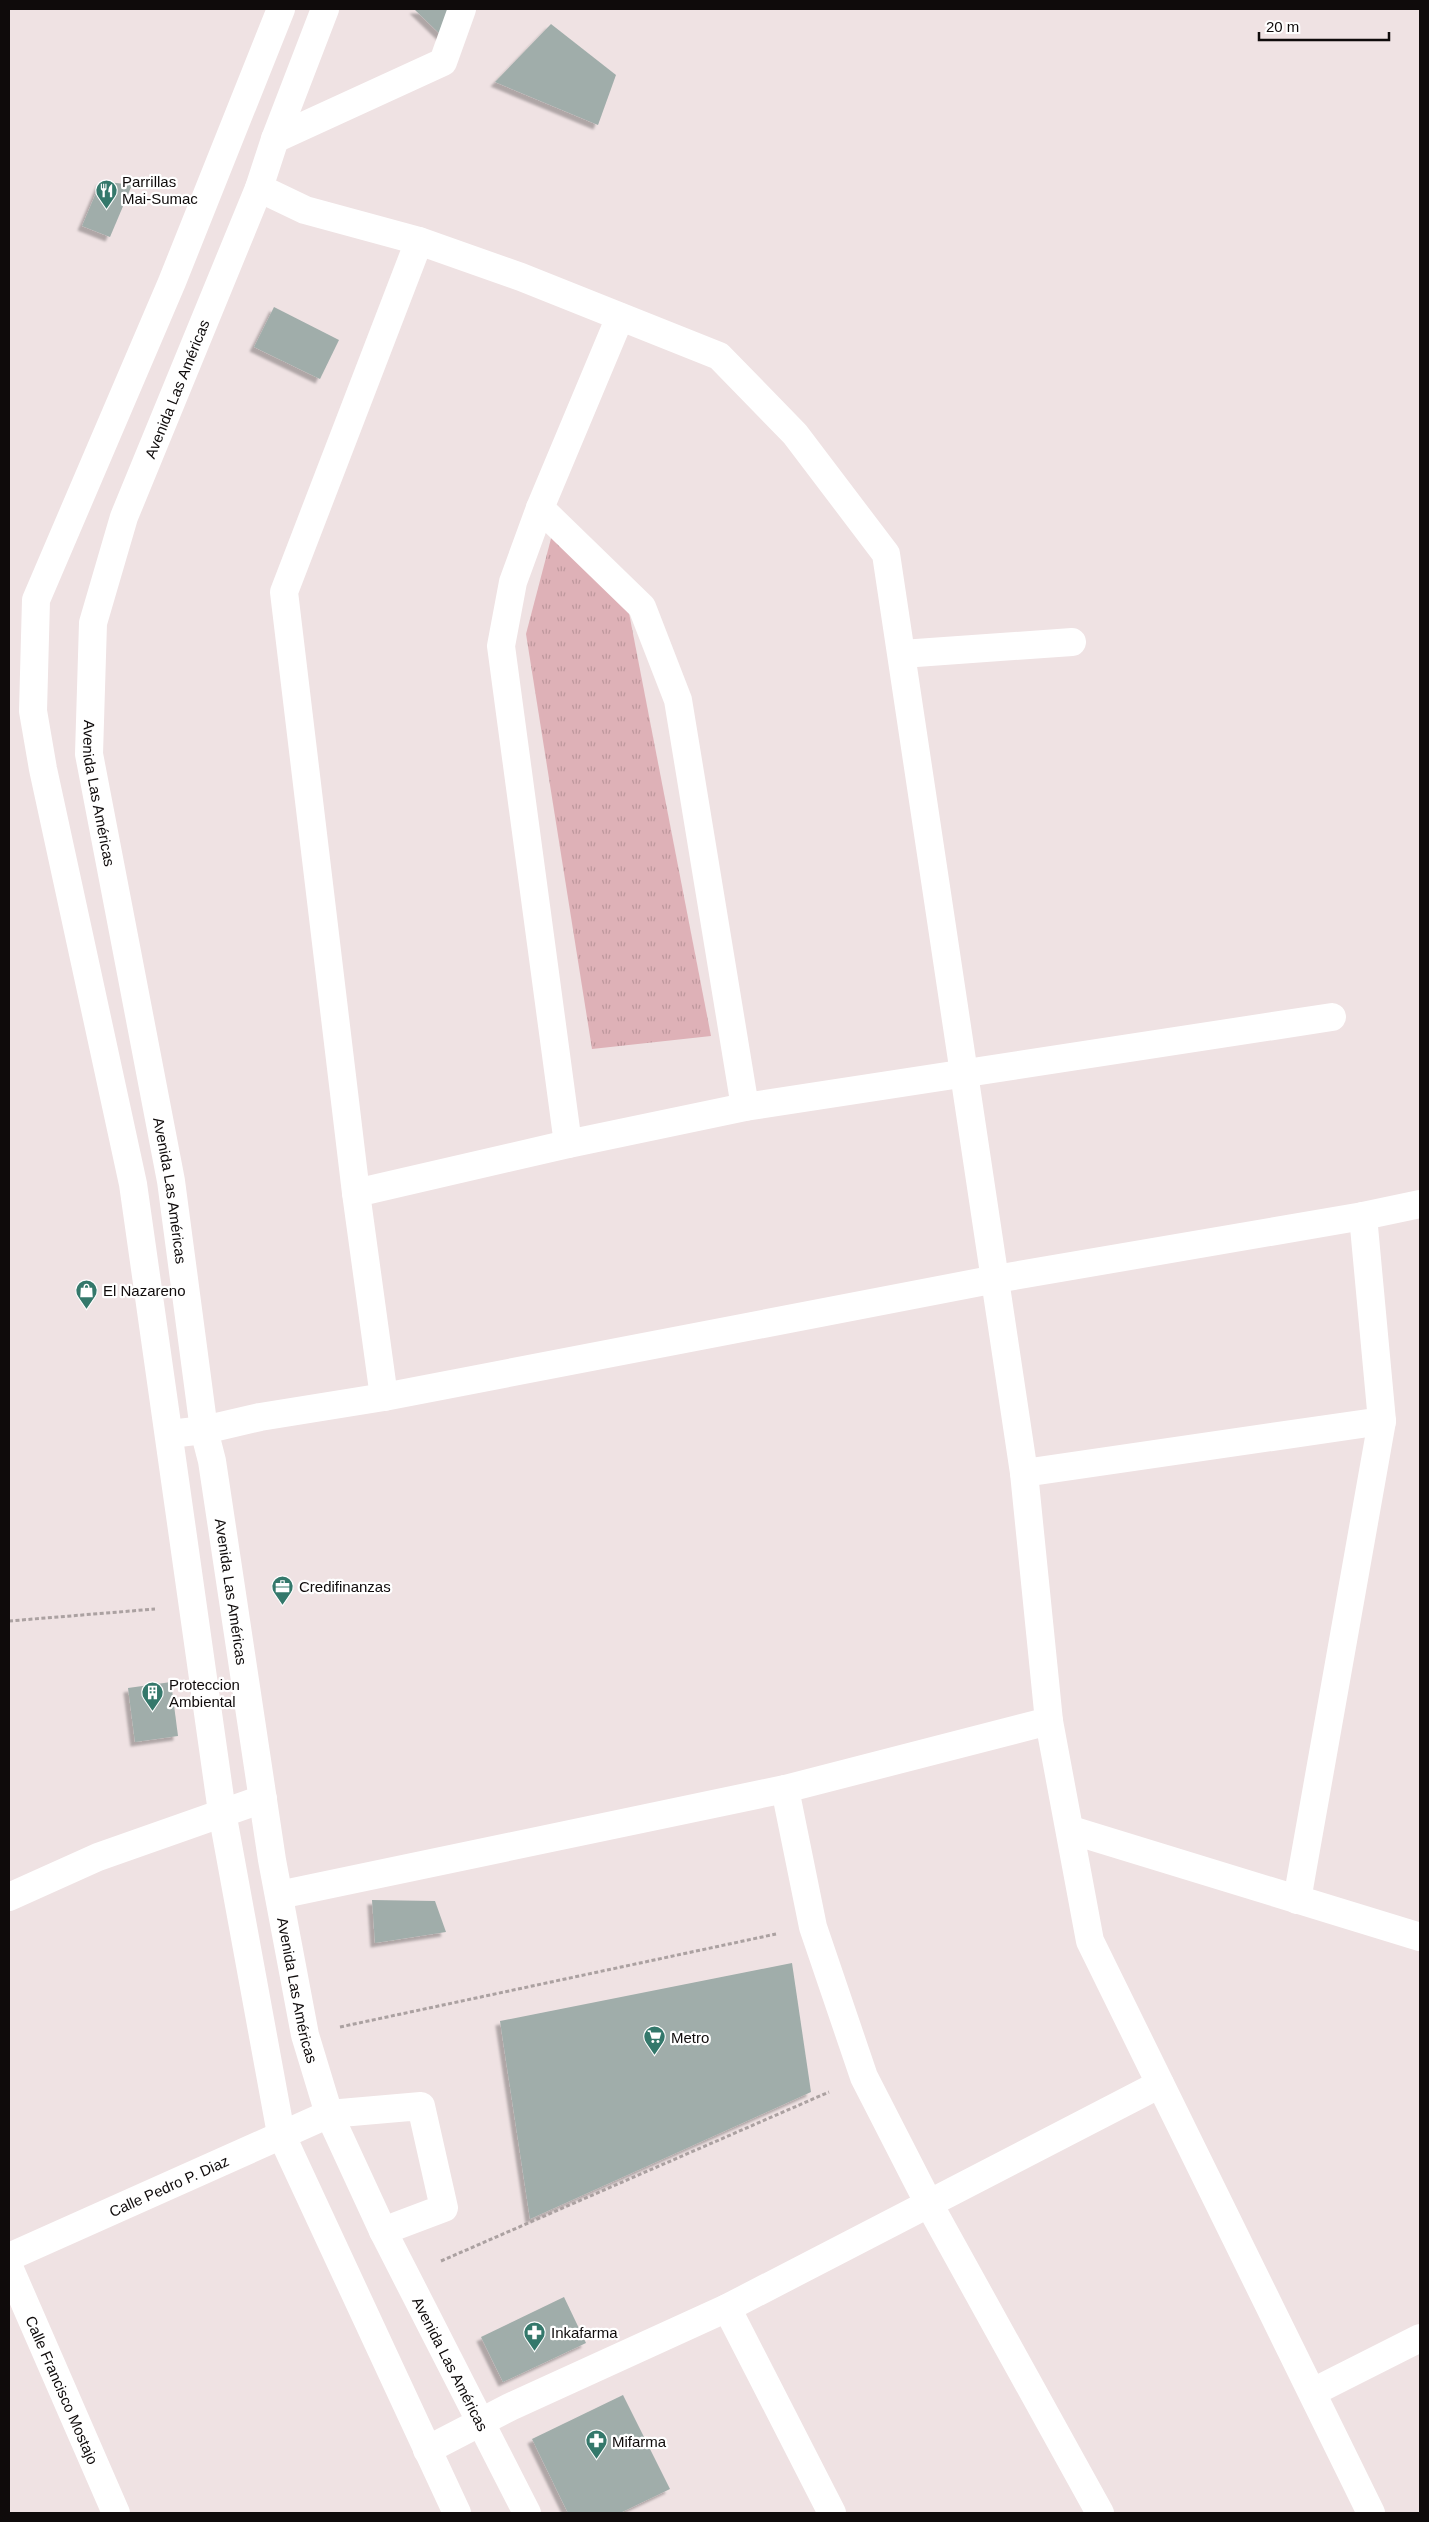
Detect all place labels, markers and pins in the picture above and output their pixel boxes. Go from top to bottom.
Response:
place label: Parrillas Mai-Sumac [122,173,198,207]
restaurant icon: Parrillas Mai-Sumac [94,178,118,209]
shop icon: El Nazareno [75,1278,99,1309]
place label: El Nazareno [103,1282,186,1299]
office icon: Credifinanzas [271,1574,295,1605]
place label: Credifinanzas [299,1578,391,1595]
place label: Proteccion Ambiental [169,1676,240,1710]
building icon: Proteccion Ambiental [141,1681,165,1712]
supermarket icon: Metro [643,2025,667,2056]
place label: Metro [671,2029,709,2046]
pharmacy icon: Inkafarma [523,2320,547,2351]
place label: Inkafarma [551,2324,618,2341]
pharmacy icon: Mifarma [584,2429,608,2460]
place label: Mifarma [612,2433,667,2450]

